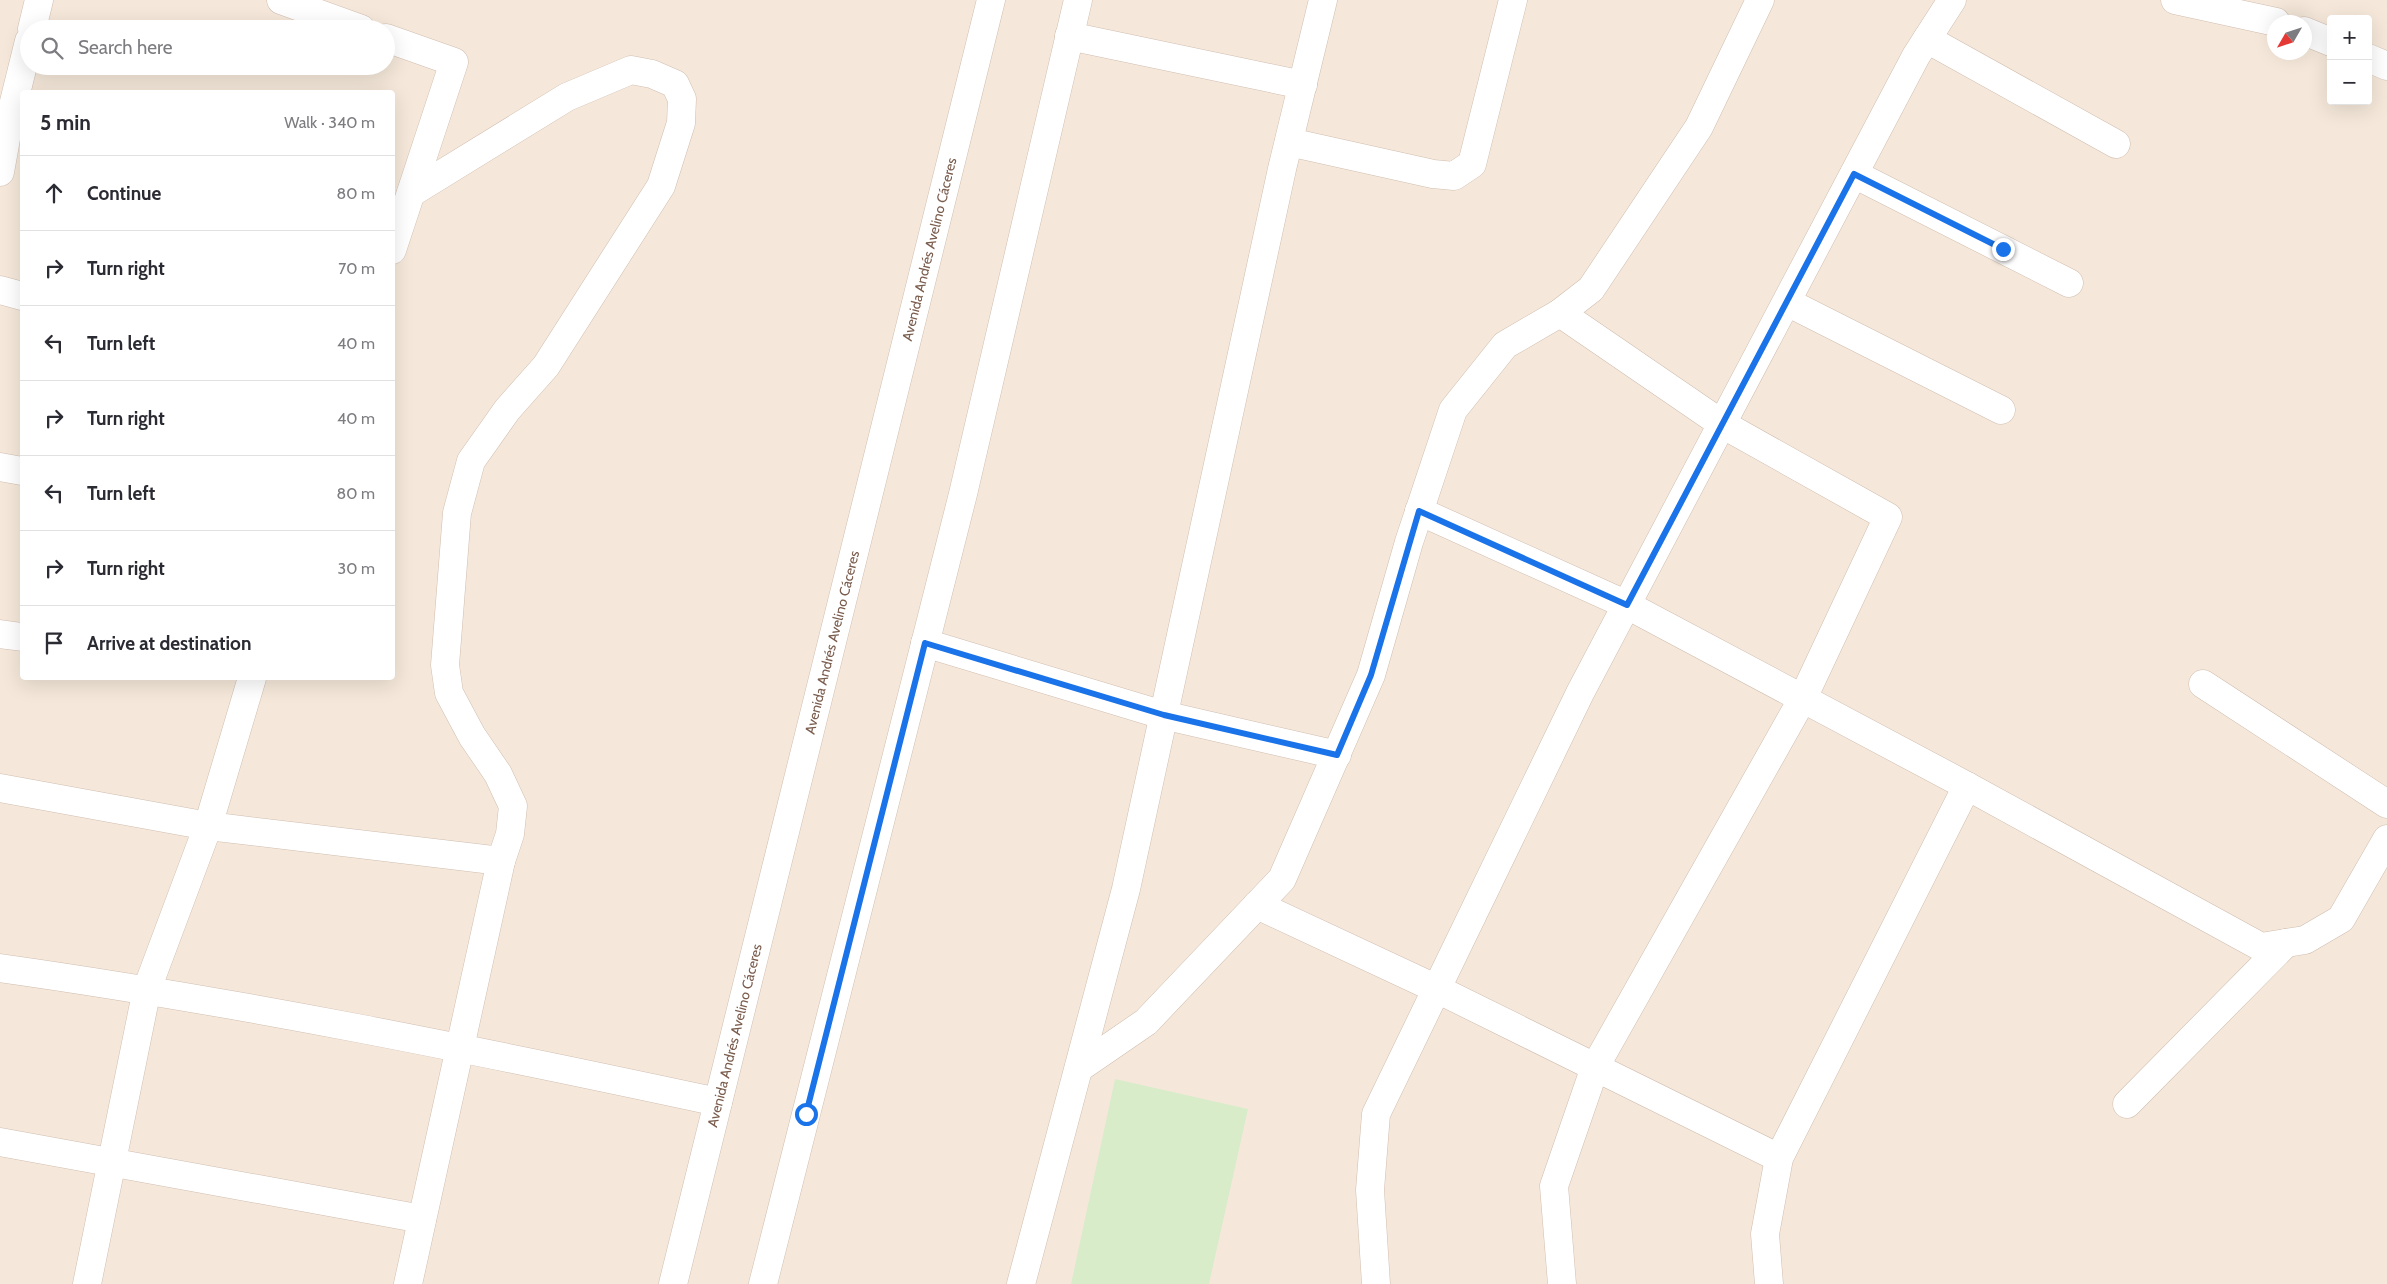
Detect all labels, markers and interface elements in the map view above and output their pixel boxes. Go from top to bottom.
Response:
north arrow [2267,15,2312,60]
map controls [2327,15,2372,105]
button: + [2327,15,2372,60]
search box [20,20,395,75]
icon: search [38,34,66,62]
text: Search here [78,36,172,59]
button: − [2327,60,2372,105]
text: 5 min [40,110,91,135]
text: Walk · 340 m [284,113,375,132]
street label: Avenida Andrés Avelino Cáceres [898,156,961,343]
icon: ahead [40,179,68,207]
text: Continue [87,182,161,205]
text: 80 m [337,184,375,203]
route end [1992,238,2015,261]
icon: right [40,254,68,282]
text: Turn right [87,257,165,280]
text: 70 m [338,259,375,278]
icon: left [40,329,68,357]
text: Turn left [87,332,155,355]
text: 40 m [337,334,375,353]
icon: right [40,404,68,432]
text: Turn right [87,407,165,430]
text: 40 m [337,409,375,428]
icon: left [40,479,68,507]
text: Turn left [87,482,155,505]
text: 80 m [337,484,375,503]
street label: Avenida Andrés Avelino Cáceres [801,549,863,736]
icon: right [40,554,68,582]
text: Turn right [87,557,165,580]
text: 30 m [338,559,375,578]
icon: arrive [40,629,68,657]
text: Arrive at destination [87,632,251,655]
street label: Avenida Andrés Avelino Cáceres [703,942,766,1129]
route start [795,1103,818,1126]

